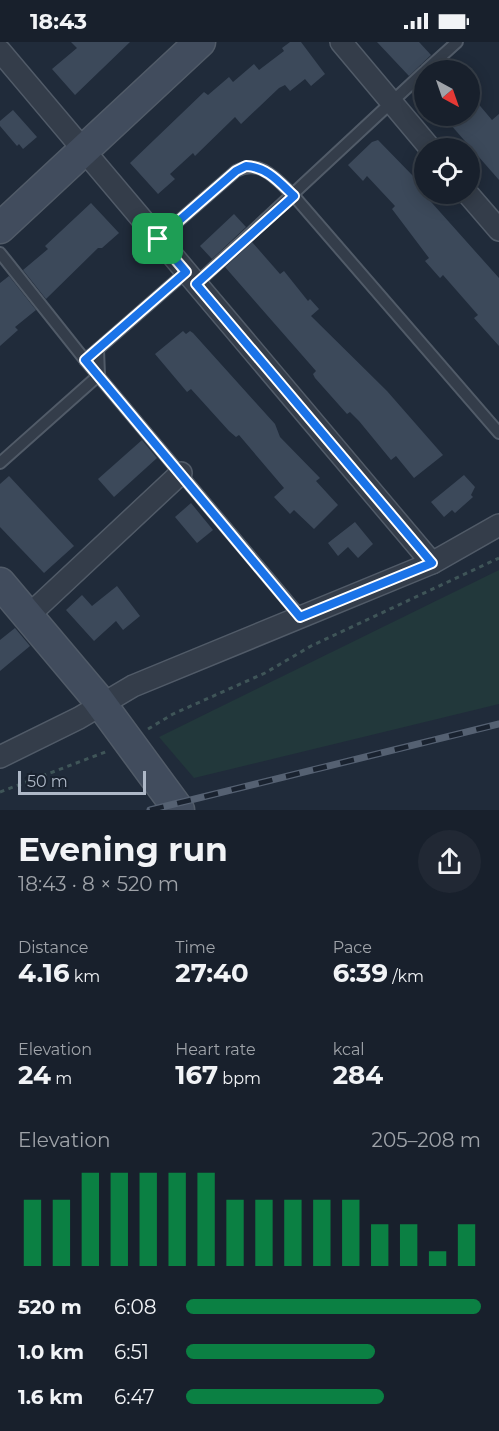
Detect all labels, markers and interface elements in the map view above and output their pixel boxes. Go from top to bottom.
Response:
text: 18:43 [30,8,87,35]
north arrow [414,60,480,126]
map controls [414,60,480,204]
button: locate [414,138,480,204]
pin [132,213,183,264]
icon: arrive [141,222,174,255]
scale bar [18,768,146,796]
text: 50 m [27,772,68,791]
text: Evening run [18,829,228,869]
button: share [418,830,481,893]
text: 18:43 · 8 × 520 m [18,872,179,896]
text: Distance [18,938,88,957]
text: Time [175,938,215,957]
text: Pace [333,938,372,957]
text: 4.16 [18,957,70,989]
text: 27:40 [175,957,249,989]
text: 6:39 [333,957,388,989]
text: km [70,967,100,986]
text: /km [388,967,424,986]
text: Elevation [18,1040,92,1059]
text: Heart rate [175,1040,256,1059]
text: kcal [333,1040,365,1059]
text: 24 [18,1059,51,1091]
text: 167 [175,1059,218,1091]
text: 284 [333,1059,383,1091]
text: m [51,1069,72,1088]
text: bpm [218,1069,261,1088]
text: Elevation [18,1128,110,1152]
text: 205–208 m [372,1128,481,1152]
text: 520 m [18,1295,82,1319]
text: 6:08 [114,1295,156,1319]
text: 1.0 km [18,1340,84,1364]
text: 6:51 [114,1340,149,1364]
text: 1.6 km [18,1385,83,1409]
text: 6:47 [114,1385,154,1409]

